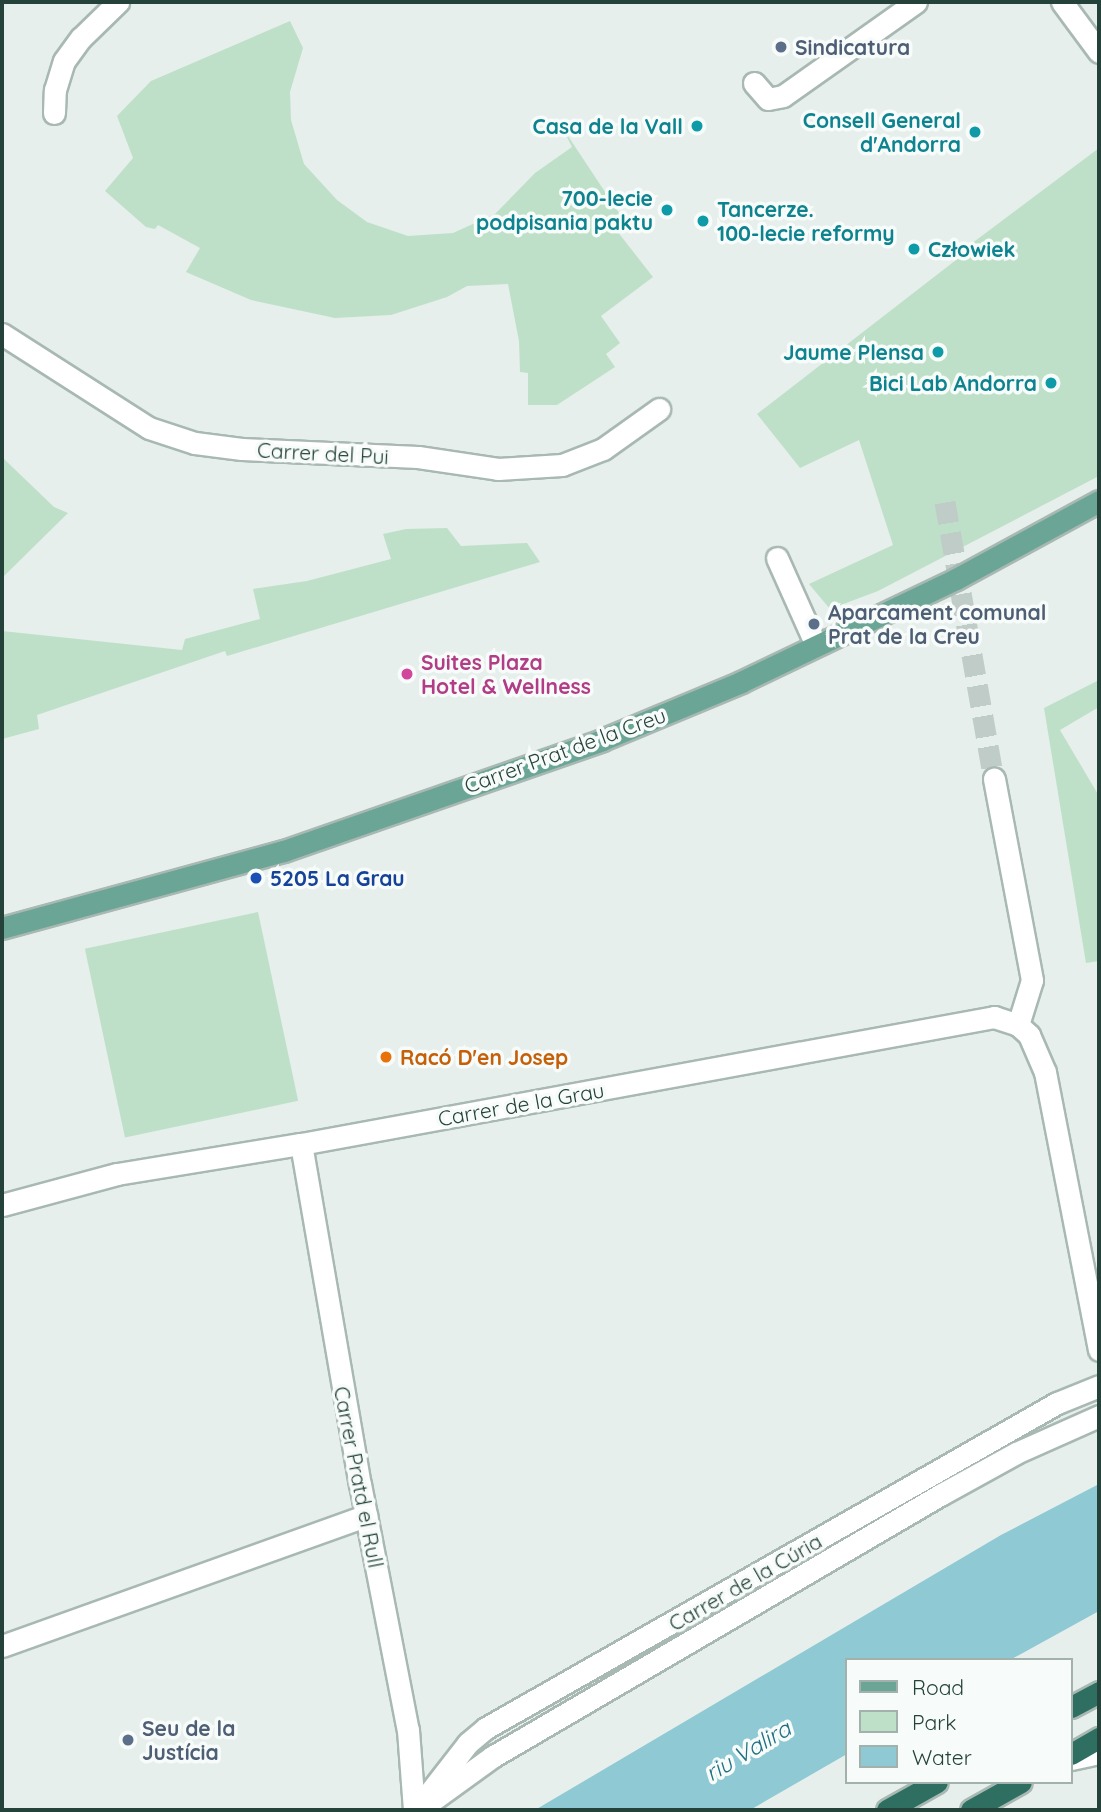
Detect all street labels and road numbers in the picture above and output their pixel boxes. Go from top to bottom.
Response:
street label: Carrer del Pui [257,437,389,469]
street label: Carrer Prat de la Creu [461,702,669,798]
street label: Carrer de la Grau [436,1077,606,1131]
street label: Carrer Pratd el Rull [329,1384,389,1570]
street label: Carrer de la Cúria [664,1528,826,1636]

